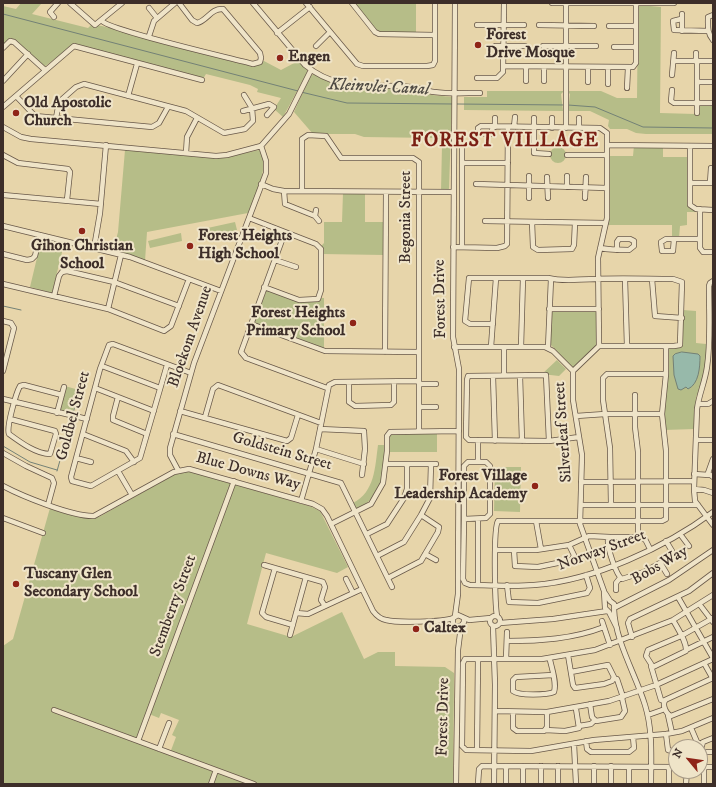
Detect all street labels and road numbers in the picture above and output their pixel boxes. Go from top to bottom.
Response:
street label: Begonia Street [397,171,417,263]
street label: Forest Drive [431,259,451,339]
street label: Bloekom Avenue [165,284,217,390]
street label: Goldbel Street [53,369,95,463]
street label: Silverleaf Street [551,381,577,483]
street label: Goldstein Street [230,429,334,475]
street label: Blue Downs Way [194,449,302,495]
street label: Norway Street [555,526,649,576]
street label: Bobs Way [628,542,692,590]
street label: Stemberry Street [147,552,201,660]
street label: Forest Drive [434,677,454,757]

